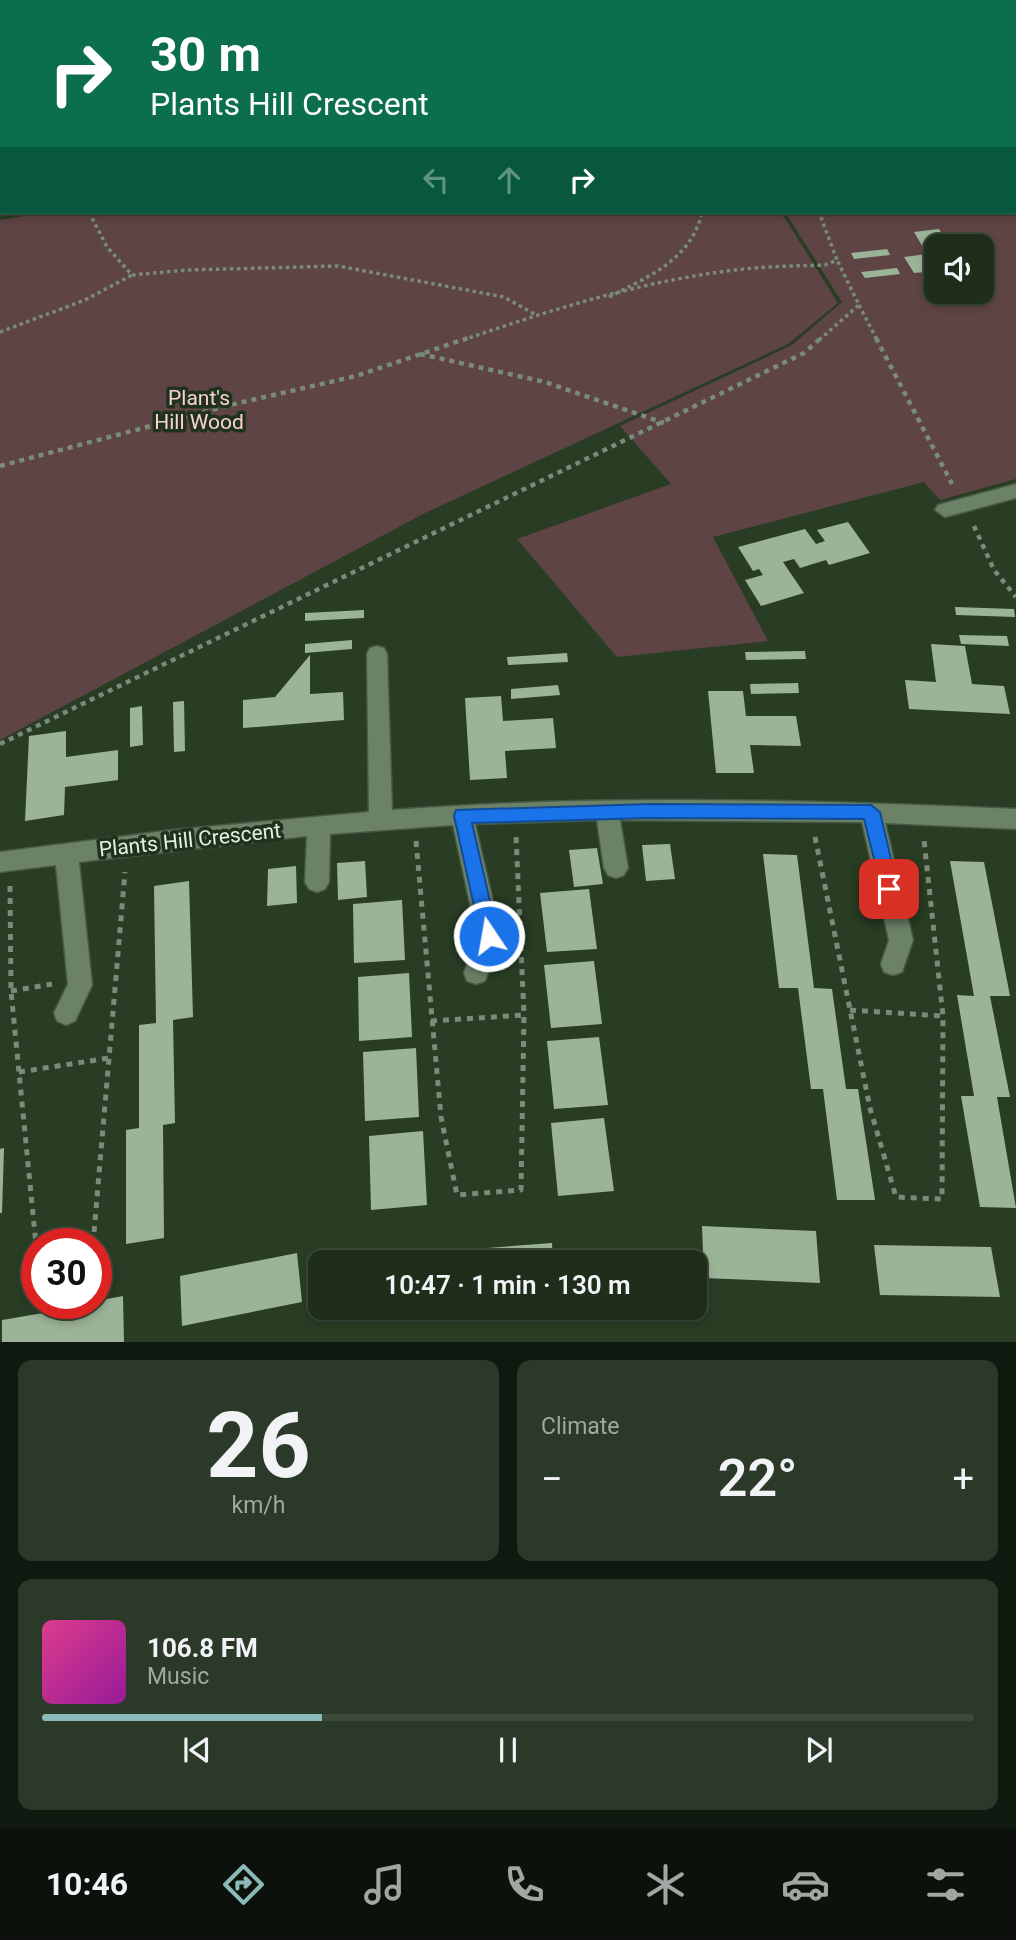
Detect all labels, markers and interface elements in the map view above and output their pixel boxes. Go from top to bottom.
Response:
text: 30 m [150,26,261,83]
icon: right [35,28,126,119]
text: Plants Hill Crescent [150,85,429,123]
icon: left [417,161,455,199]
icon: ahead [490,161,528,199]
icon: right [563,161,601,199]
map controls [924,234,994,304]
button: sound [924,234,994,304]
park label: Plant's Hill Wood [154,386,244,434]
street label: Plants Hill Crescent [98,818,282,861]
pin [859,859,919,919]
icon: arrive [870,870,908,908]
position arrow [452,899,526,973]
speed limit sign: 30 [21,1228,112,1319]
text: 10:47 · 1 min · 130 m [384,1270,631,1300]
text: 26 [206,1393,311,1499]
text: Climate [541,1413,620,1440]
text: 22° [718,1448,797,1509]
text: − [541,1457,563,1501]
text: + [952,1457,974,1501]
text: km/h [232,1492,286,1519]
text: 106.8 FM [147,1633,258,1663]
text: Music [147,1663,209,1690]
icon: previous [178,1731,216,1769]
icon: pause [489,1731,527,1769]
icon: next [800,1731,838,1769]
icon: directions [219,1860,268,1909]
icon: music [360,1860,409,1909]
icon: phone [500,1860,549,1909]
icon: climate [641,1860,690,1909]
icon: car [781,1860,830,1909]
icon: filters [921,1860,970,1909]
text: 10:46 [46,1865,128,1903]

